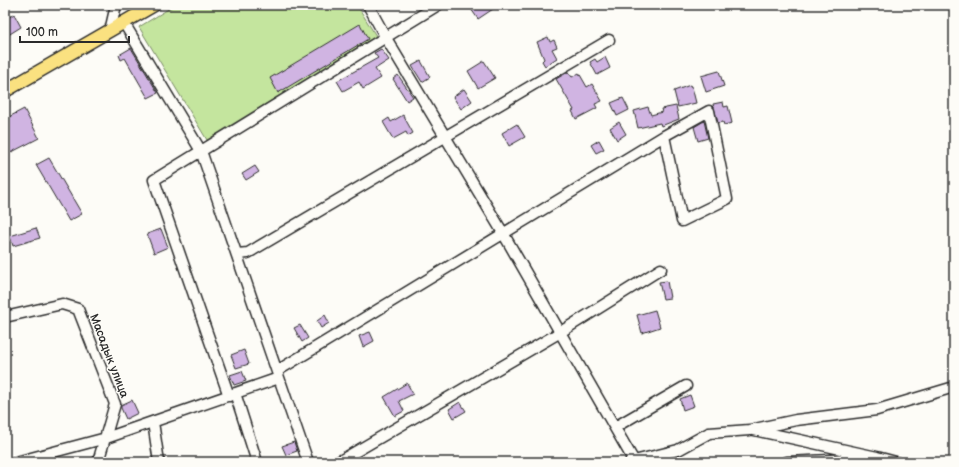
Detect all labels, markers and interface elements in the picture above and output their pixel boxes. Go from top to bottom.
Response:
scale bar [20,18,129,44]
text: 100 m [26,25,58,40]
street label: Масадык улица [86,312,132,400]

